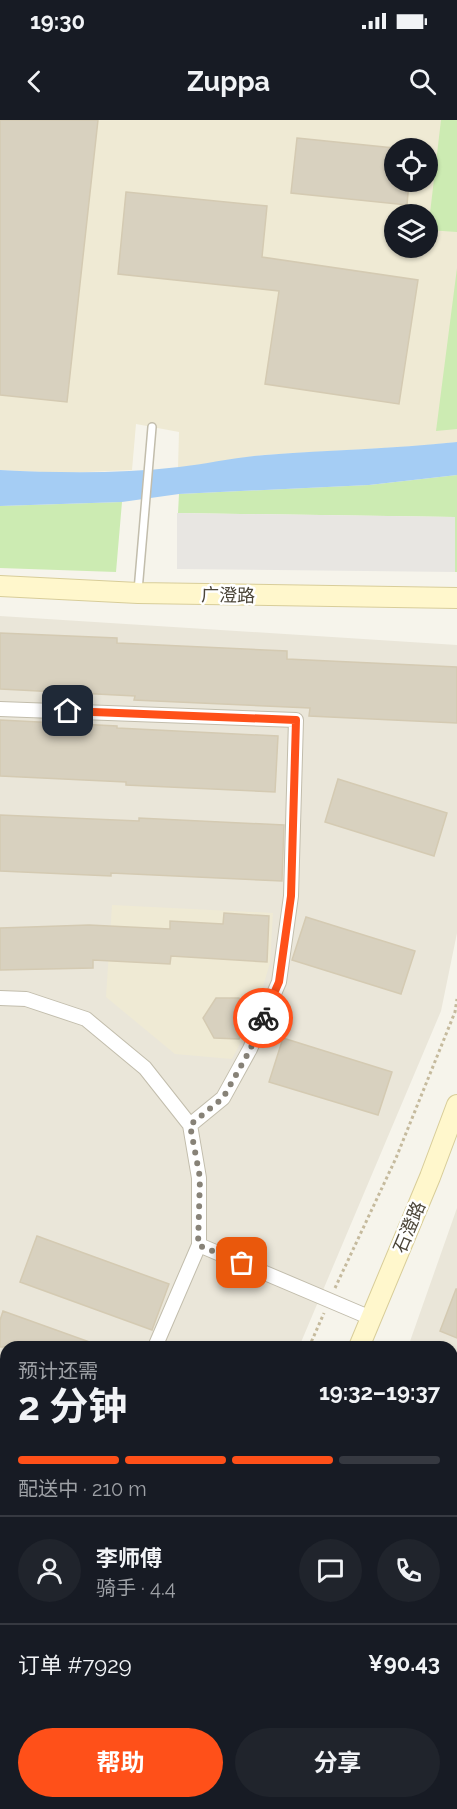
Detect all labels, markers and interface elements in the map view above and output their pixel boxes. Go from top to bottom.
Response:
text: 19:30 [30,8,85,34]
icon: back [18,65,51,98]
icon: search [406,65,439,98]
text: Zuppa [187,66,270,97]
map controls [384,138,438,258]
button: locate [384,138,438,192]
button: layers [384,204,438,258]
street label: 广澄路 [201,584,255,606]
pin [42,685,93,736]
icon: home [51,694,84,727]
courier [233,988,293,1048]
icon: bike [247,1002,280,1035]
street label: 石澄路 [389,1198,429,1256]
pin [216,1237,267,1288]
icon: bag [225,1246,258,1279]
text: 预计还需 [18,1359,98,1383]
text: 19:32–19:37 [319,1379,440,1405]
text: 2 分钟 [18,1383,127,1429]
text: 配送中 · 210 m [18,1477,147,1501]
button: person [18,1539,81,1602]
button: chat [299,1539,362,1602]
button: phone [377,1539,440,1602]
text: 李师傅 [96,1545,162,1571]
text: 骑手 · 4.4 [96,1576,176,1600]
text: ¥90.43 [368,1650,440,1676]
text: 订单 #7929 [18,1652,132,1678]
button: 帮助 [18,1728,223,1797]
button: 分享 [235,1728,440,1797]

